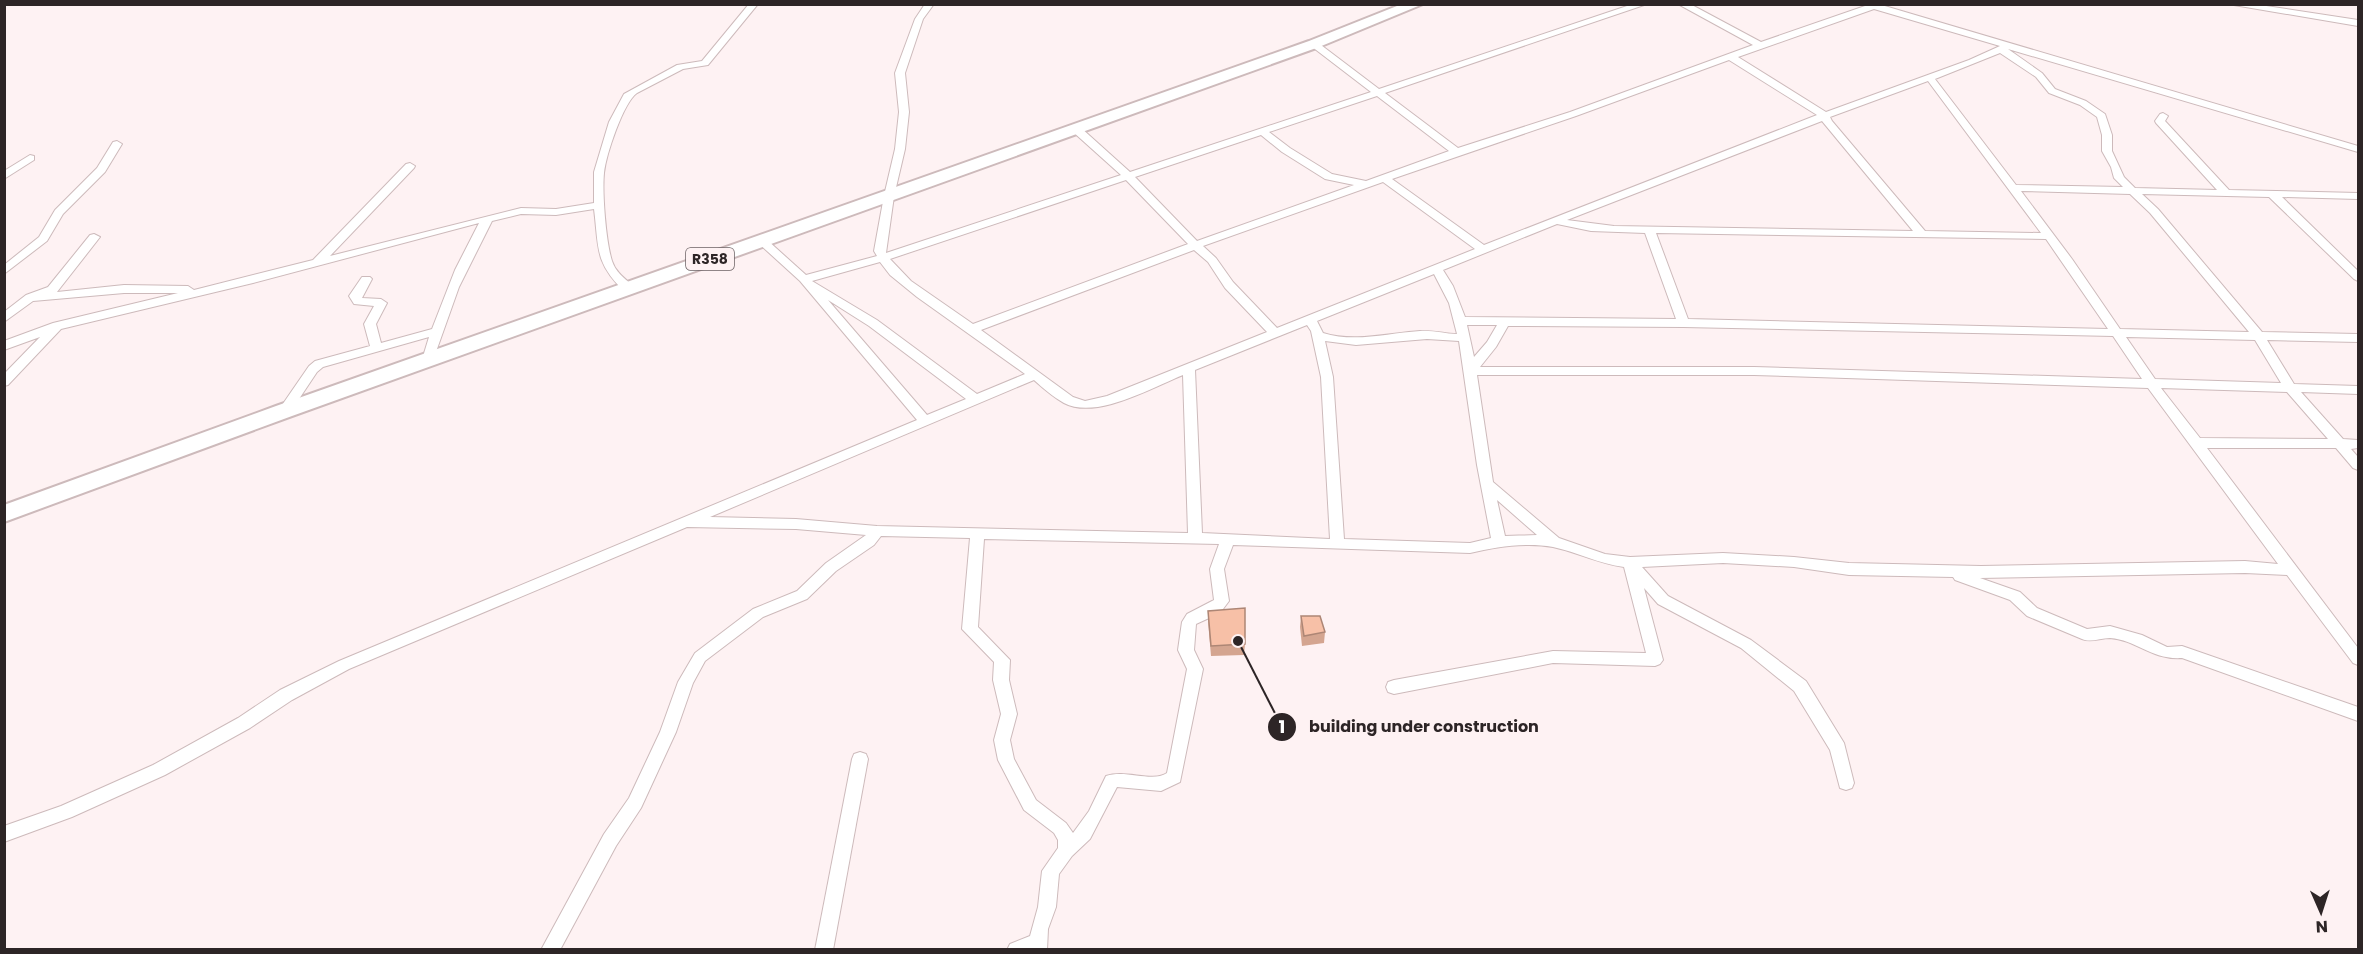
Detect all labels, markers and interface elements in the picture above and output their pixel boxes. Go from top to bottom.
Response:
road number: R358 [686,248,734,270]
callout: building under construction [1267,710,1551,744]
text: 1 [1279,714,1285,739]
text: building under construction [1309,715,1539,738]
north arrow [2291,882,2351,942]
text: N [2315,915,2328,938]

